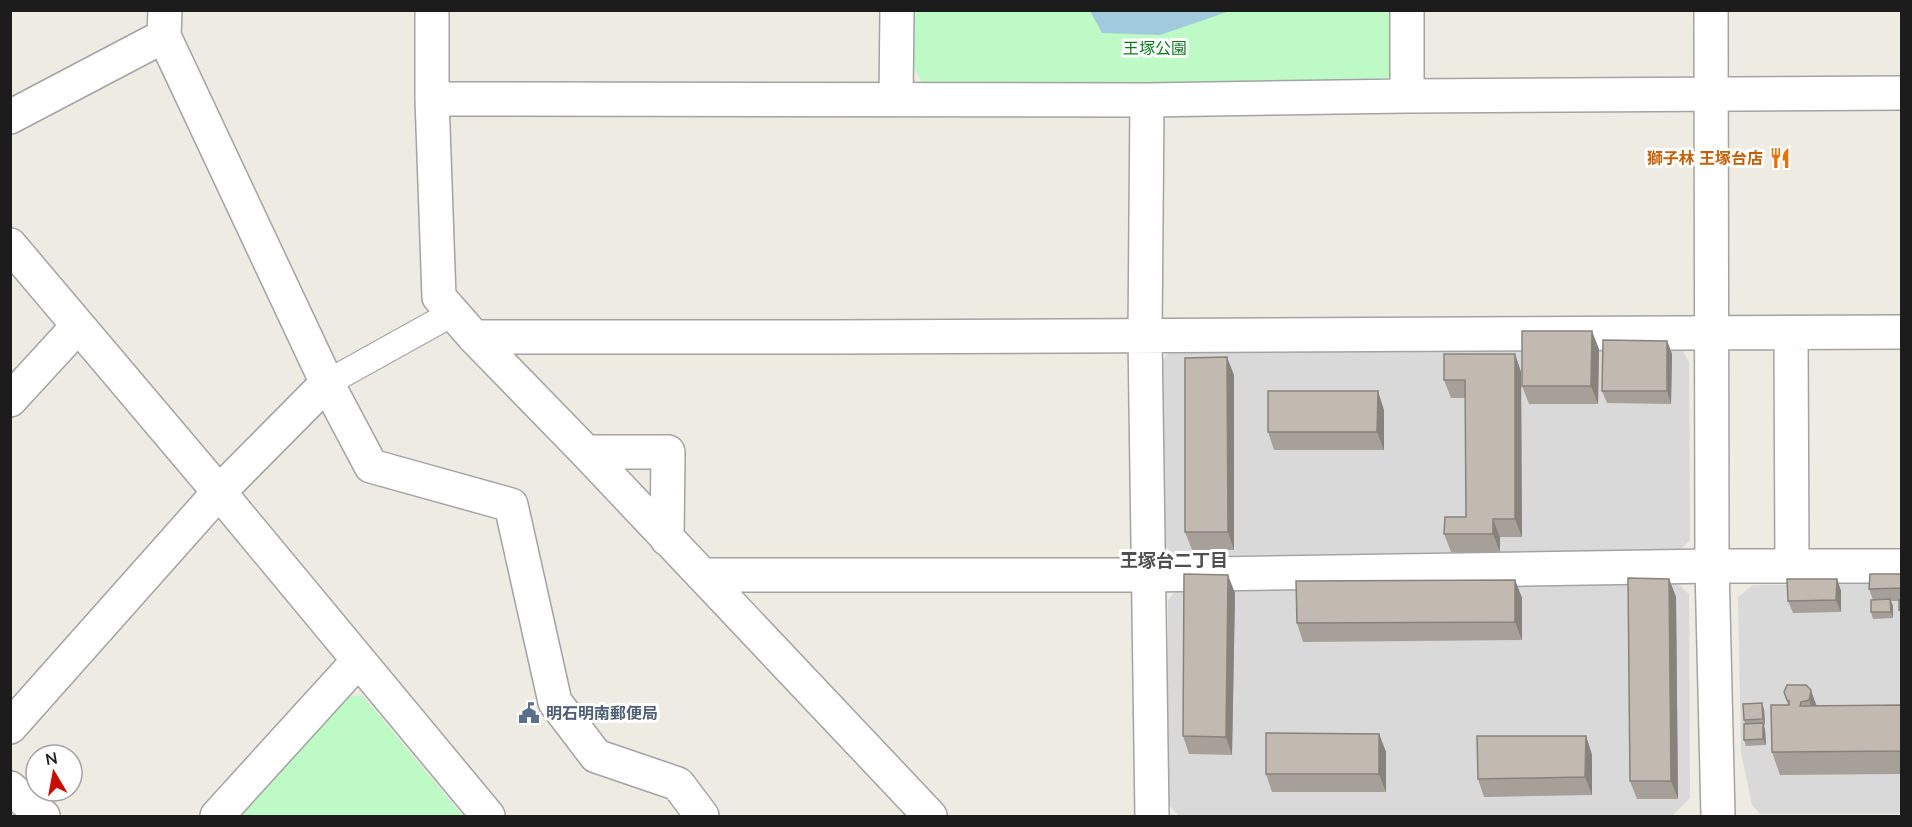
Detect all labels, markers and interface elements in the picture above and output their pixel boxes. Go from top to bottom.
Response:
park label: 王塚公園 [1123,38,1187,60]
restaurant icon: 獅子林 王塚台店 [1768,146,1792,170]
place label: 獅子林 王塚台店 [1647,148,1763,170]
district label: 王塚台二丁目 [1120,549,1228,573]
public building icon: 明石明南郵便局 [517,701,541,725]
place label: 明石明南郵便局 [546,703,658,725]
north arrow [24,743,84,803]
text: N [44,747,59,771]

